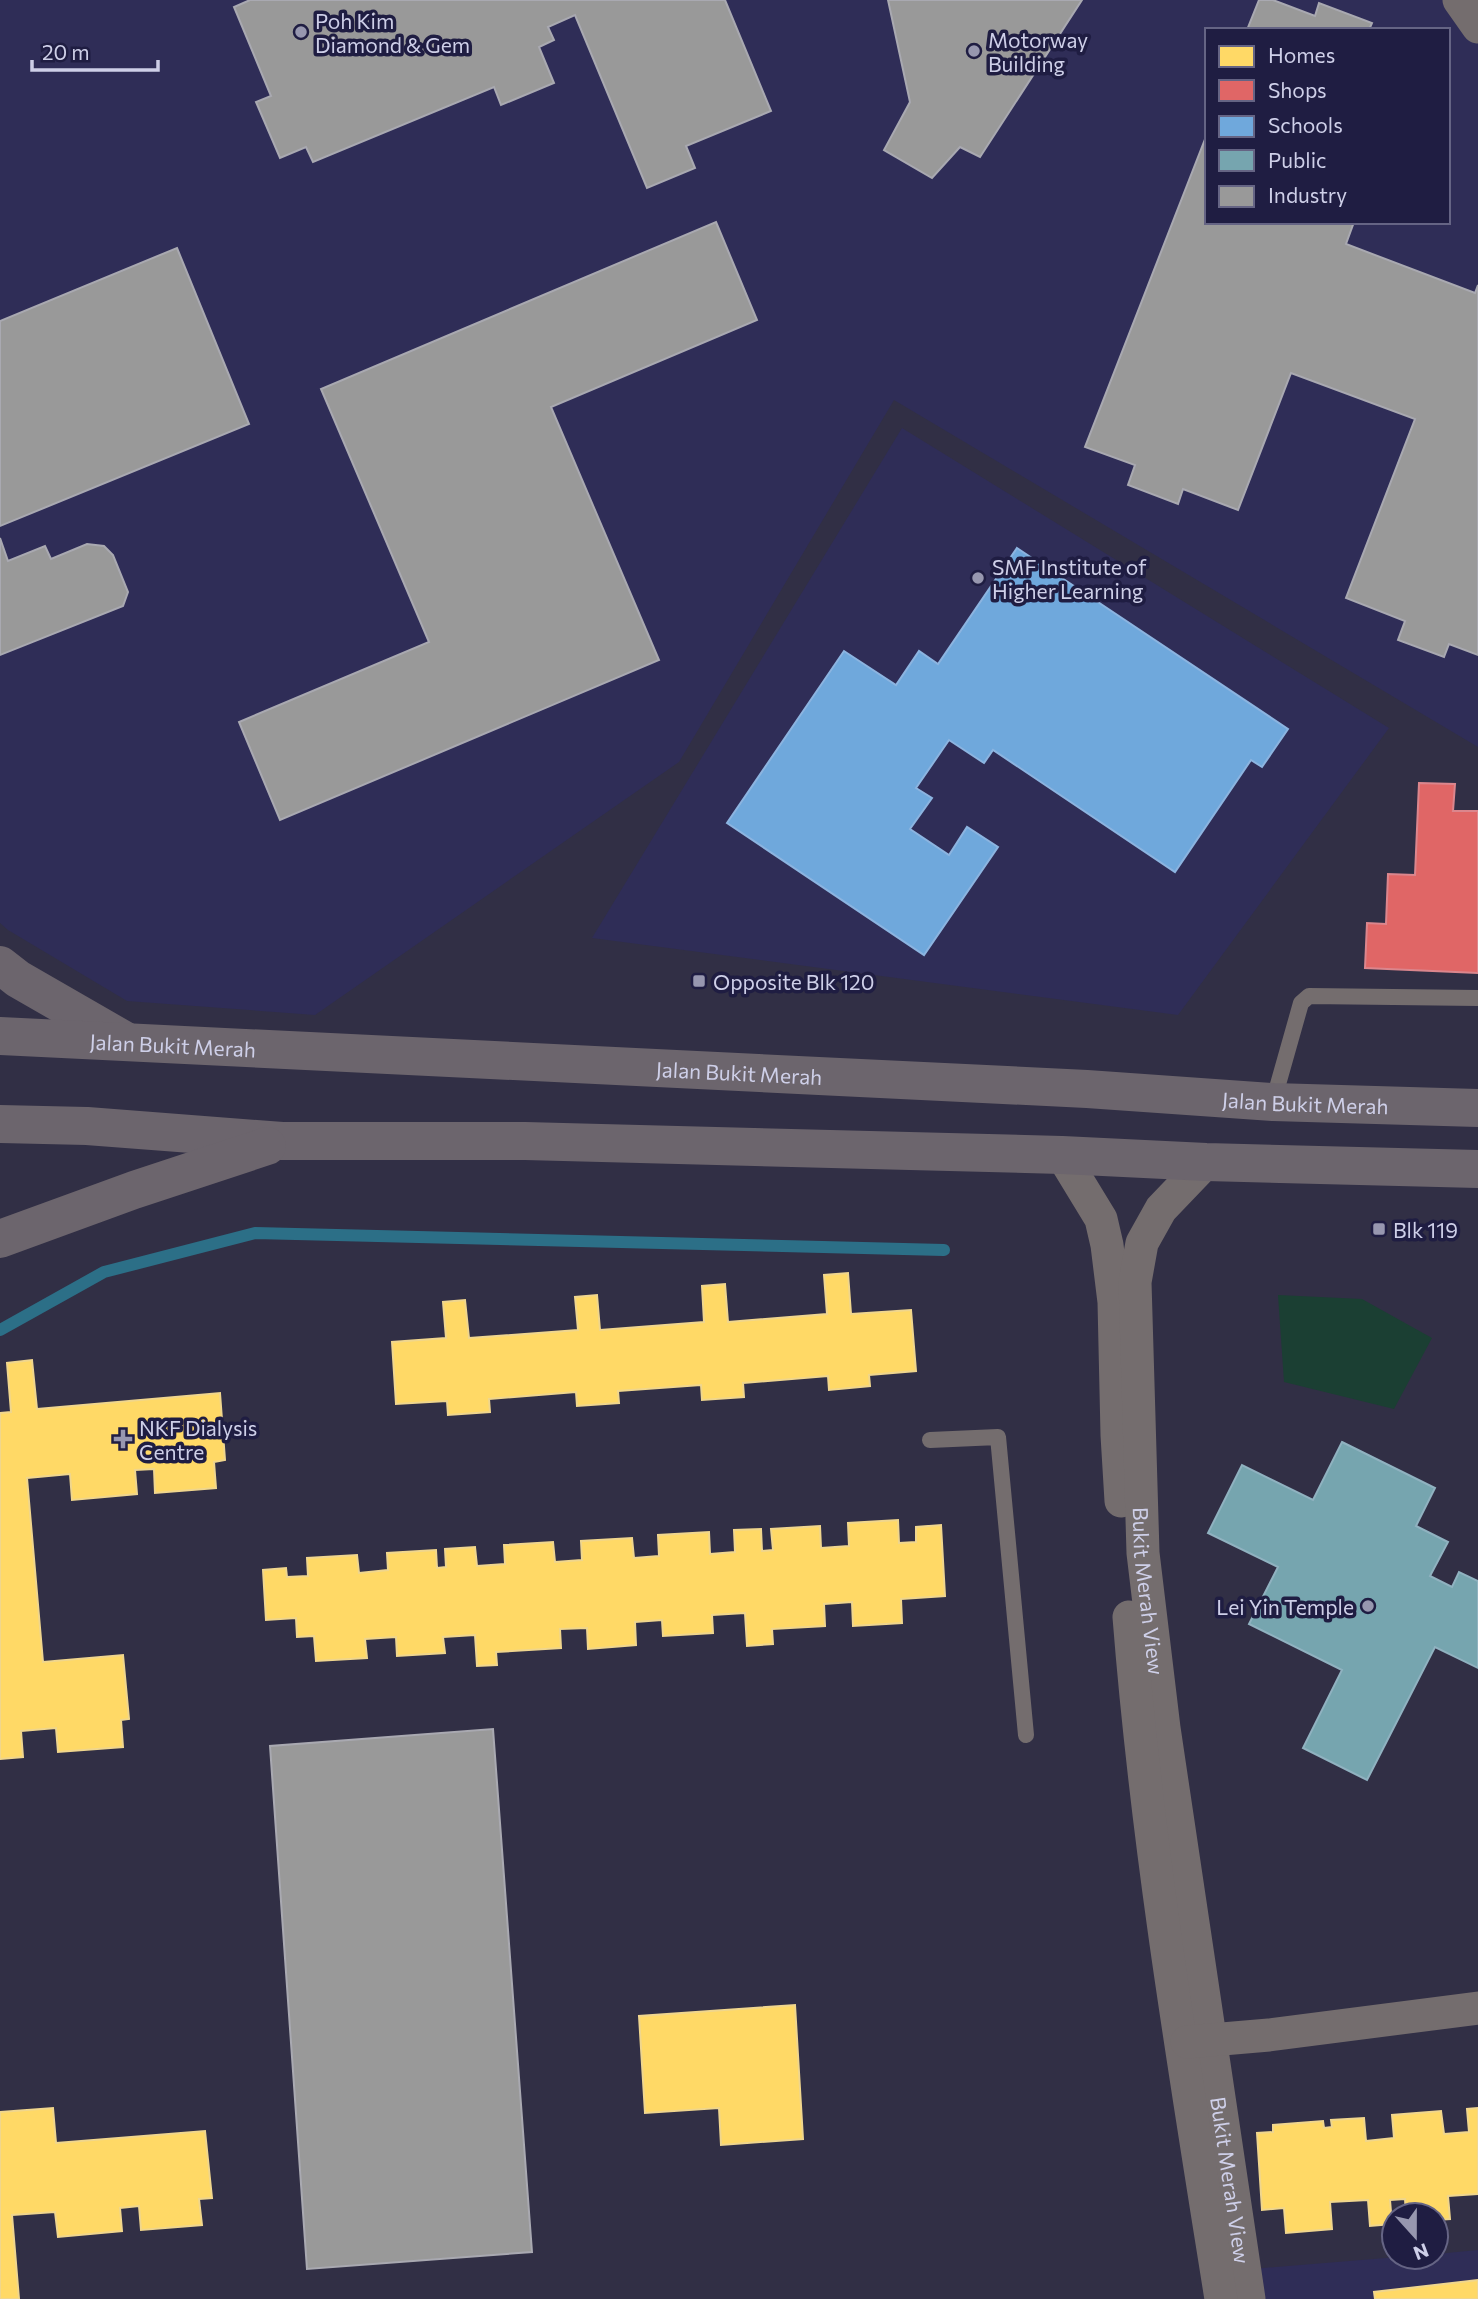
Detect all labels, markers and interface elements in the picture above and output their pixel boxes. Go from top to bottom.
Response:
place label: Poh Kim Diamond & Gem [315,8,470,57]
marker: Poh Kim Diamond & Gem [293,24,309,40]
place label: Motorway Building [988,27,1088,76]
scale bar [32,28,158,72]
legend [1205,28,1450,224]
text: 20 m [42,39,90,64]
text: Homes [1268,42,1335,67]
marker: Motorway Building [966,43,982,59]
text: Shops [1268,77,1327,102]
text: Schools [1268,112,1343,137]
text: Public [1268,147,1326,172]
text: Industry [1268,182,1347,207]
place label: SMF Institute of Higher Learning [992,554,1147,603]
marker: SMF Institute of Higher Learning [970,570,986,586]
place label: Opposite Blk 120 [713,969,874,994]
marker: Opposite Blk 120 [691,973,707,989]
street label: Jalan Bukit Merah [89,1028,257,1061]
street label: Jalan Bukit Merah [655,1055,823,1089]
street label: Jalan Bukit Merah [1221,1086,1389,1118]
place label: Blk 119 [1393,1217,1458,1242]
marker: Blk 119 [1371,1221,1387,1237]
place label: NKF Dialysis Centre [139,1415,257,1464]
marker: NKF Dialysis Centre [113,1429,133,1449]
street label: Bukit Merah View [1129,1507,1170,1676]
place label: Lei Yin Temple [1216,1594,1354,1619]
marker: Lei Yin Temple [1360,1598,1376,1614]
street label: Bukit Merah View [1207,2095,1256,2265]
north arrow [1380,2201,1450,2271]
text: N [1410,2239,1432,2266]

